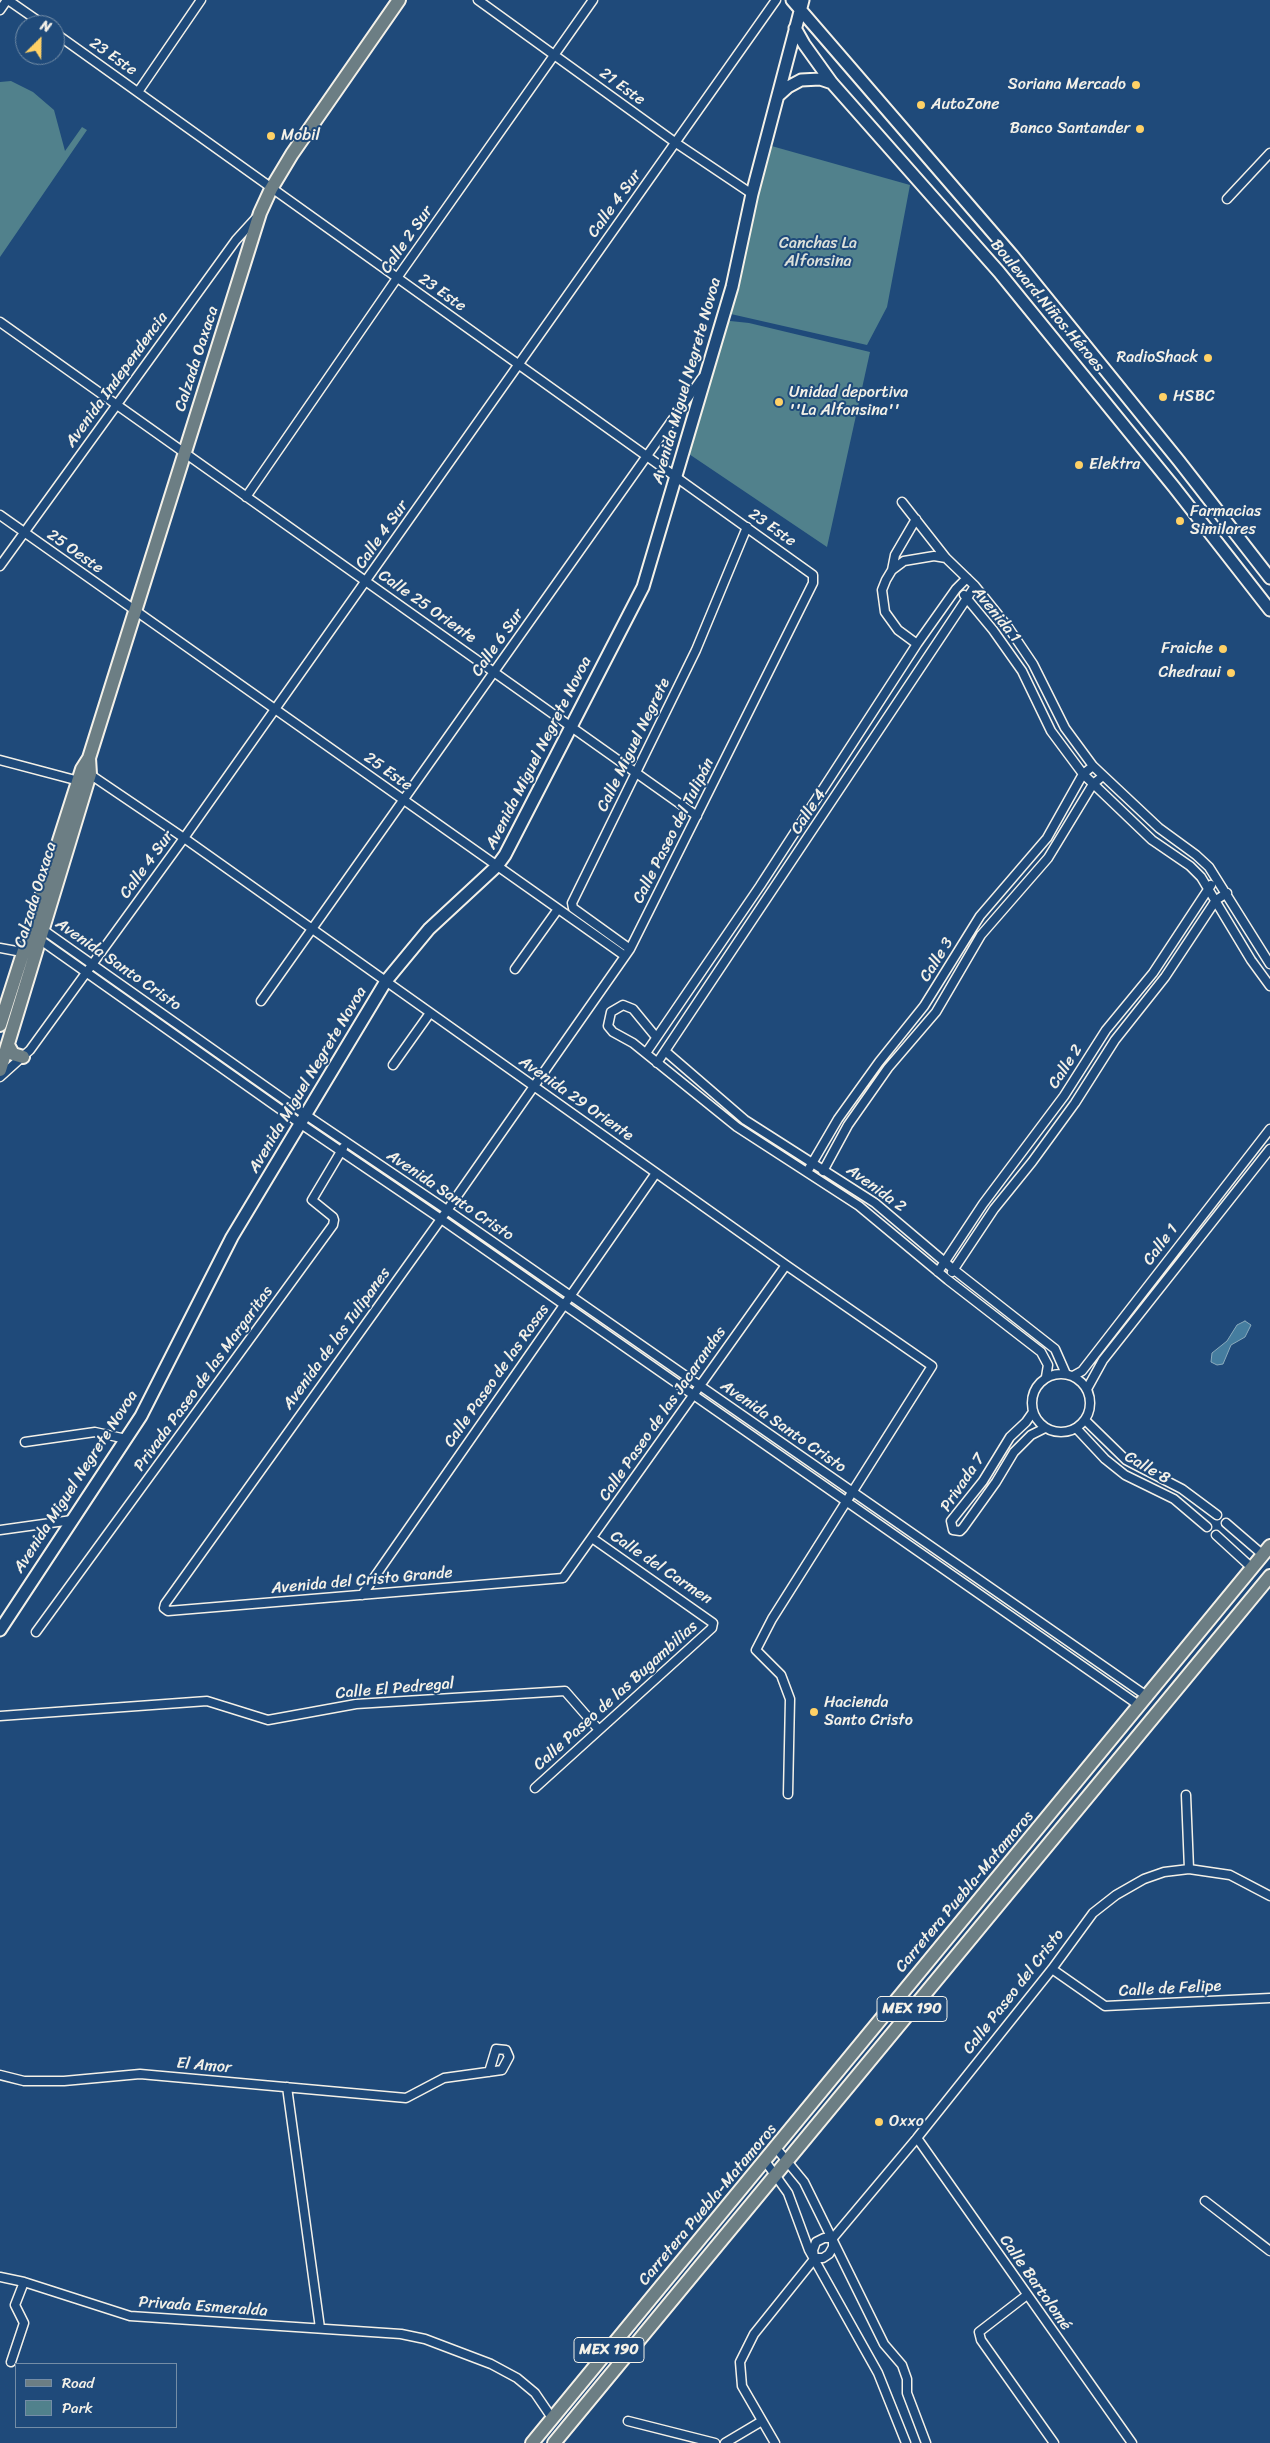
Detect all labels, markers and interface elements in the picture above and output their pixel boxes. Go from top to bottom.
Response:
text: N [36,13,55,40]
north arrow [15,15,65,65]
street label: 23 Este [86,34,140,80]
street label: 21 Este [595,64,649,110]
place label: Soriana Mercado [1008,75,1126,95]
marker: Soriana Mercado [1130,79,1142,91]
place label: AutoZone [931,95,999,115]
marker: AutoZone [915,99,927,111]
place label: Banco Santander [1010,119,1130,139]
marker: Banco Santander [1134,123,1146,135]
place label: Mobil [281,126,320,146]
marker: Mobil [265,130,277,142]
street label: Calle 4 Sur [584,166,646,242]
street label: Calle 2 Sur [377,203,437,277]
park label: Canchas La Alfonsina [779,234,857,272]
street label: Boulevard Niños Héroes [986,236,1108,376]
street label: 23 Este [415,270,469,316]
street label: Avenida Miguel Negrete Novoa [648,276,726,486]
street label: Calzada Oaxaca [171,304,223,414]
street label: Avenida Independencia [62,309,172,451]
place label: RadioShack [1117,348,1198,368]
marker: RadioShack [1202,352,1214,364]
place label: Unidad deportiva ''La Alfonsina'' [789,383,908,421]
place label: HSBC [1173,387,1215,407]
marker: HSBC [1157,391,1169,403]
marker: Unidad deportiva ''La Alfonsina'' [773,396,785,408]
place label: Elektra [1089,455,1140,475]
marker: Elektra [1073,459,1085,471]
street label: Calle 4 Sur [352,497,412,573]
place label: Farmacias Similares [1190,502,1261,540]
street label: 23 Este [745,505,799,551]
marker: Farmacias Similares [1174,515,1186,527]
street label: 25 Oeste [43,526,107,578]
street label: Calle 25 Oriente [374,566,480,648]
street label: Avenida 1 [968,583,1024,647]
street label: Calle 6 Sur [468,606,528,680]
place label: Fraiche [1161,639,1213,659]
marker: Fraiche [1217,643,1229,655]
street label: Avenida Miguel Negrete Novoa [482,653,596,853]
place label: Chedraui [1158,663,1221,683]
marker: Chedraui [1225,667,1237,679]
street label: Calle Miguel Negrete [593,675,675,815]
street label: 25 Este [360,748,416,796]
street label: Calle Paseo del Tulipán [629,755,719,907]
street label: Calle 4 [787,786,831,838]
street label: Calle 4 Sur [116,827,178,903]
street label: Calzada Oaxaca [11,840,61,950]
street label: Avenida Santo Cristo [52,914,184,1016]
street label: Calle 3 [916,934,958,986]
street label: Avenida Miguel Negrete Novoa [245,983,371,1177]
street label: Calle 2 [1045,1041,1087,1093]
street label: Avenida 29 Oriente [515,1052,637,1146]
street label: Avenida Santo Cristo [383,1146,517,1246]
street label: Avenida 2 [842,1161,910,1217]
street label: Calle 1 [1139,1221,1183,1269]
street label: Avenida de los Tulipanes [279,1264,395,1414]
street label: Privada Paseo de las Margaritas [130,1283,278,1475]
street label: Calle Paseo de las Rosas [440,1301,554,1451]
street label: Calle Paseo de las Jacarandas [595,1323,731,1505]
street label: Avenida Santo Cristo [717,1376,849,1478]
street label: Avenida Miguel Negrete Novoa [10,1387,142,1577]
street label: Calle 8 [1121,1447,1173,1489]
street label: Privada 7 [937,1450,989,1516]
street label: Calle del Carmen [606,1527,716,1609]
street label: Avenida del Cristo Grande [270,1564,454,1598]
street label: Calle Paseo de las Bugambilias [530,1617,702,1775]
street label: Calle El Pedregal [335,1674,455,1704]
place label: Hacienda Santo Cristo [824,1693,913,1731]
marker: Hacienda Santo Cristo [808,1706,820,1718]
street label: Carretera Puebla-Matamoros [892,1807,1038,1977]
street label: Calle Paseo del Cristo [959,1926,1069,2058]
street label: Calle de Felipe [1118,1977,1222,2001]
road number: MEX 190 [877,1996,947,2022]
street label: El Amor [176,2054,232,2078]
place label: Oxxo [889,2112,924,2132]
marker: Oxxo [873,2116,885,2128]
street label: Carretera Puebla-Matamoros [635,2120,781,2290]
street label: Calle Bartolomé [995,2231,1075,2335]
street label: Privada Esmeralda [138,2293,268,2321]
road number: MEX 190 [574,2338,644,2362]
legend [15,2363,178,2428]
text: Road [62,2370,94,2396]
text: Park [62,2395,93,2421]

